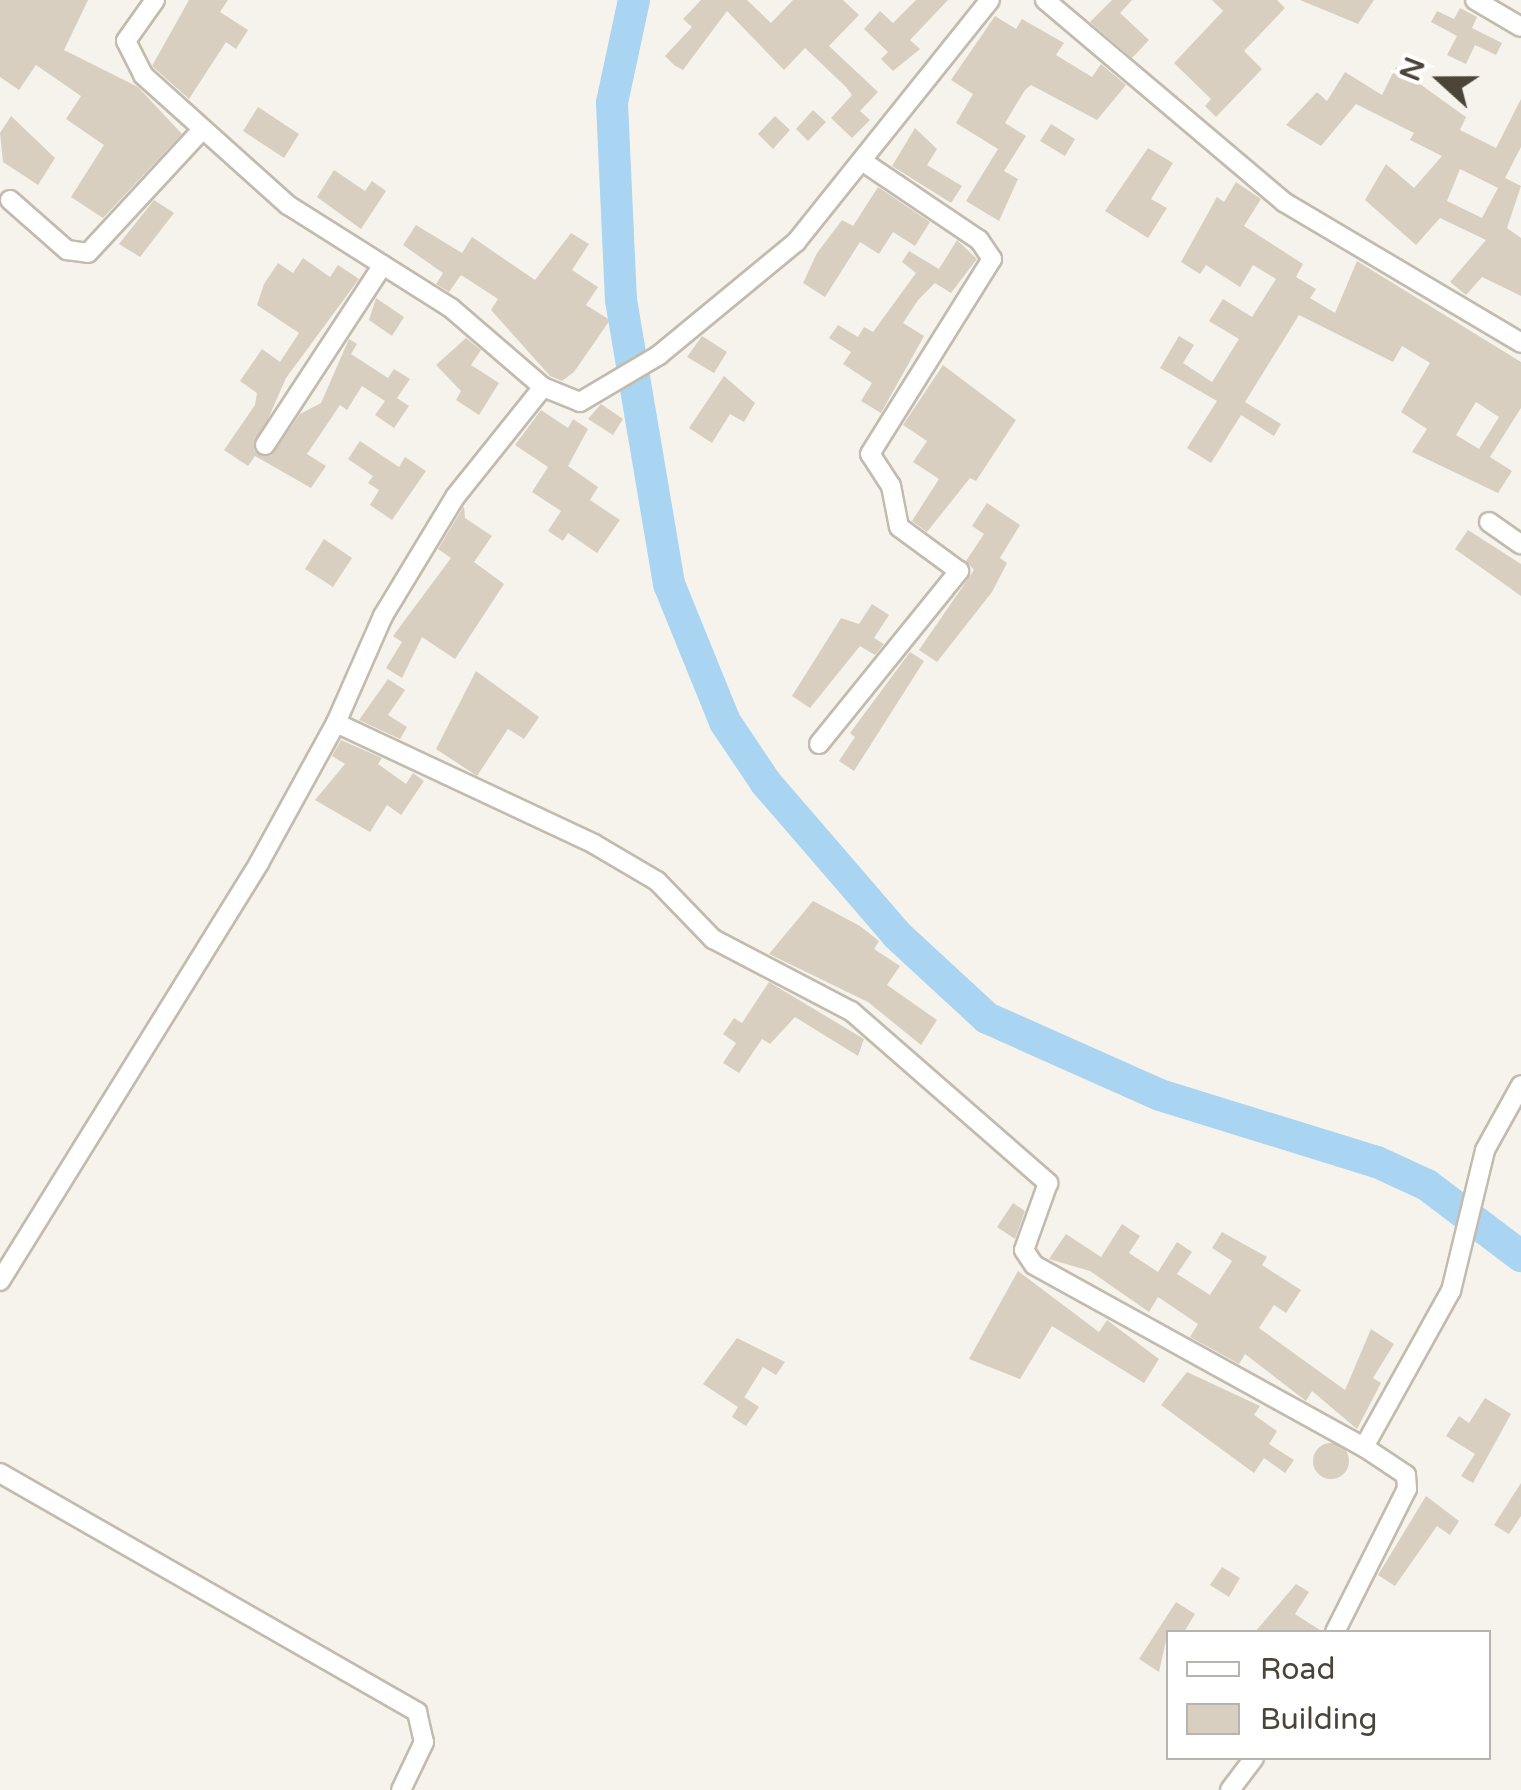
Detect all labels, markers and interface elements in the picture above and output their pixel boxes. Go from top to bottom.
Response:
north arrow [1391,30,1491,130]
text: N [1393,53,1433,86]
legend [1166,1630,1491,1760]
text: Road [1260,1651,1335,1688]
text: Building [1260,1701,1377,1738]

